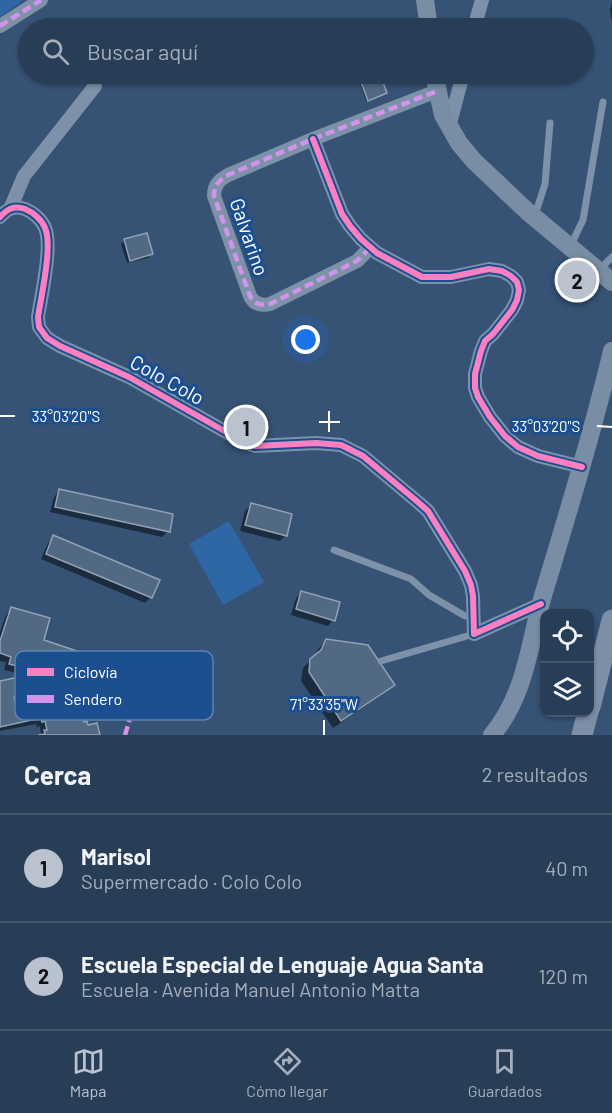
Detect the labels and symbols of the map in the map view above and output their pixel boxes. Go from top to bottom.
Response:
street label: Galvarino [226,195,274,279]
pin: 2 [558,258,596,302]
your location [291,325,320,354]
street label: Colo Colo [126,349,209,409]
pin: 1 [226,404,266,450]
text: 33°03'20"S [32,407,100,425]
text: 33°03'20"S [512,417,580,435]
legend [15,651,213,720]
text: Ciclovía [64,662,117,681]
text: Sendero [64,689,122,708]
text: 71°33'35"W [290,695,358,713]

